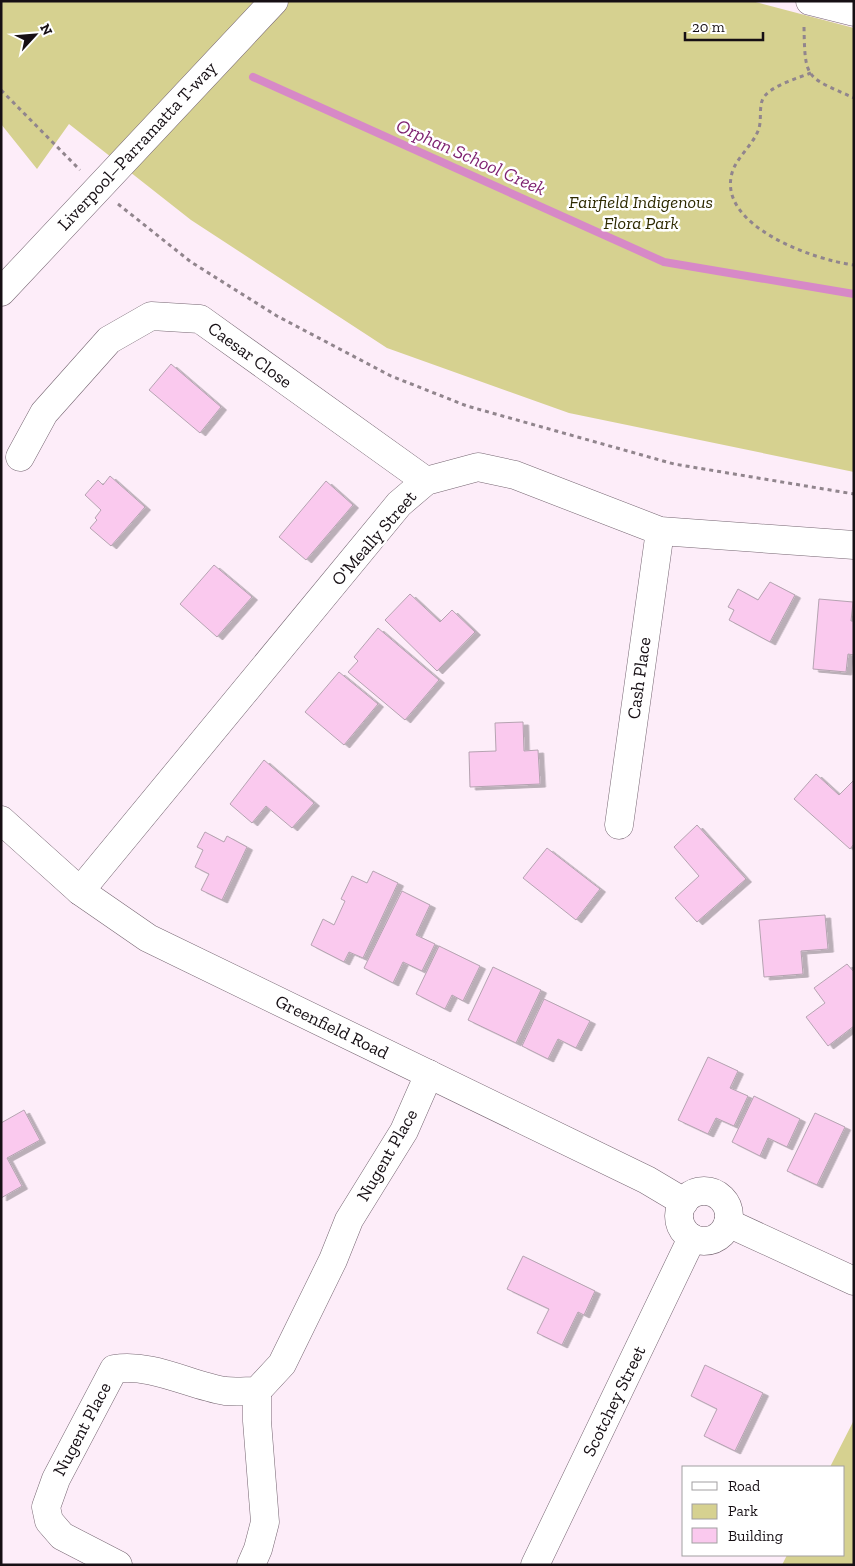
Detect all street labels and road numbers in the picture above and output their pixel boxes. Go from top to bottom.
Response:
street label: Liverpool–Parramatta T-way [53,56,222,235]
street label: Caesar Close [204,317,296,393]
street label: O'Meally Street [327,486,421,590]
street label: Cash Place [622,635,656,721]
street label: Greenfield Road [272,990,392,1064]
street label: Nugent Place [352,1105,422,1205]
street label: Scotchey Street [578,1342,650,1460]
street label: Nugent Place [48,1378,116,1480]

